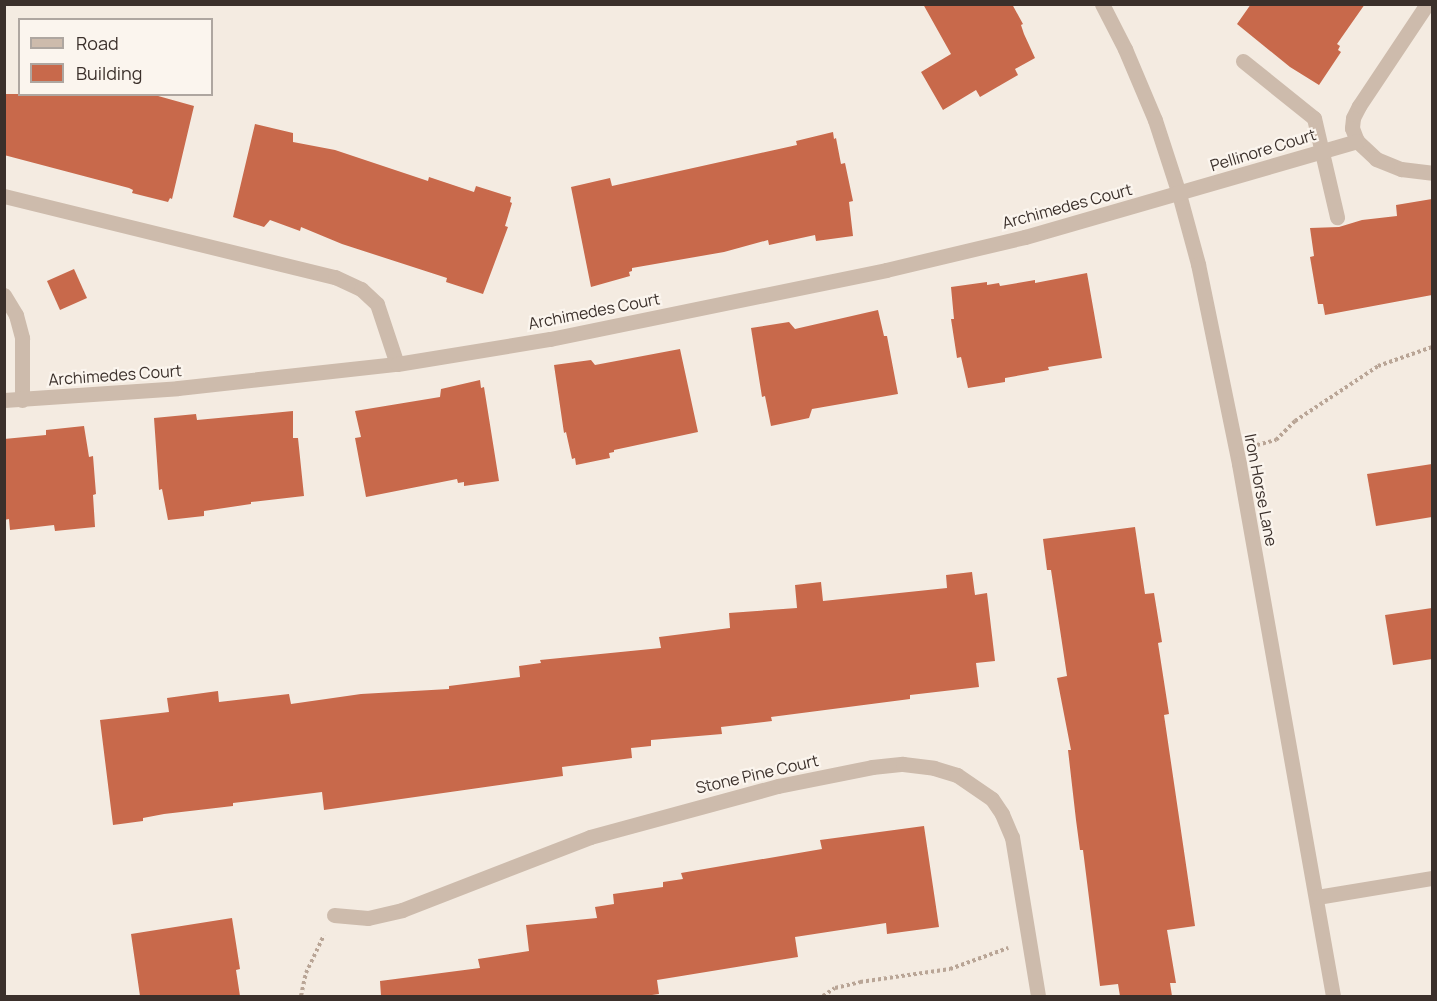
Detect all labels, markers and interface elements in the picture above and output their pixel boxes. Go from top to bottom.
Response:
legend [18,18,213,96]
text: Road [76,31,119,55]
text: Building [76,61,142,85]
street label: Pellinore Court [1208,125,1318,175]
street label: Archimedes Court [1000,179,1134,233]
street label: Archimedes Court [527,289,661,333]
street label: Archimedes Court [48,361,182,389]
street label: Iron Horse Lane [1241,432,1281,548]
street label: Stone Pine Court [694,751,820,797]

